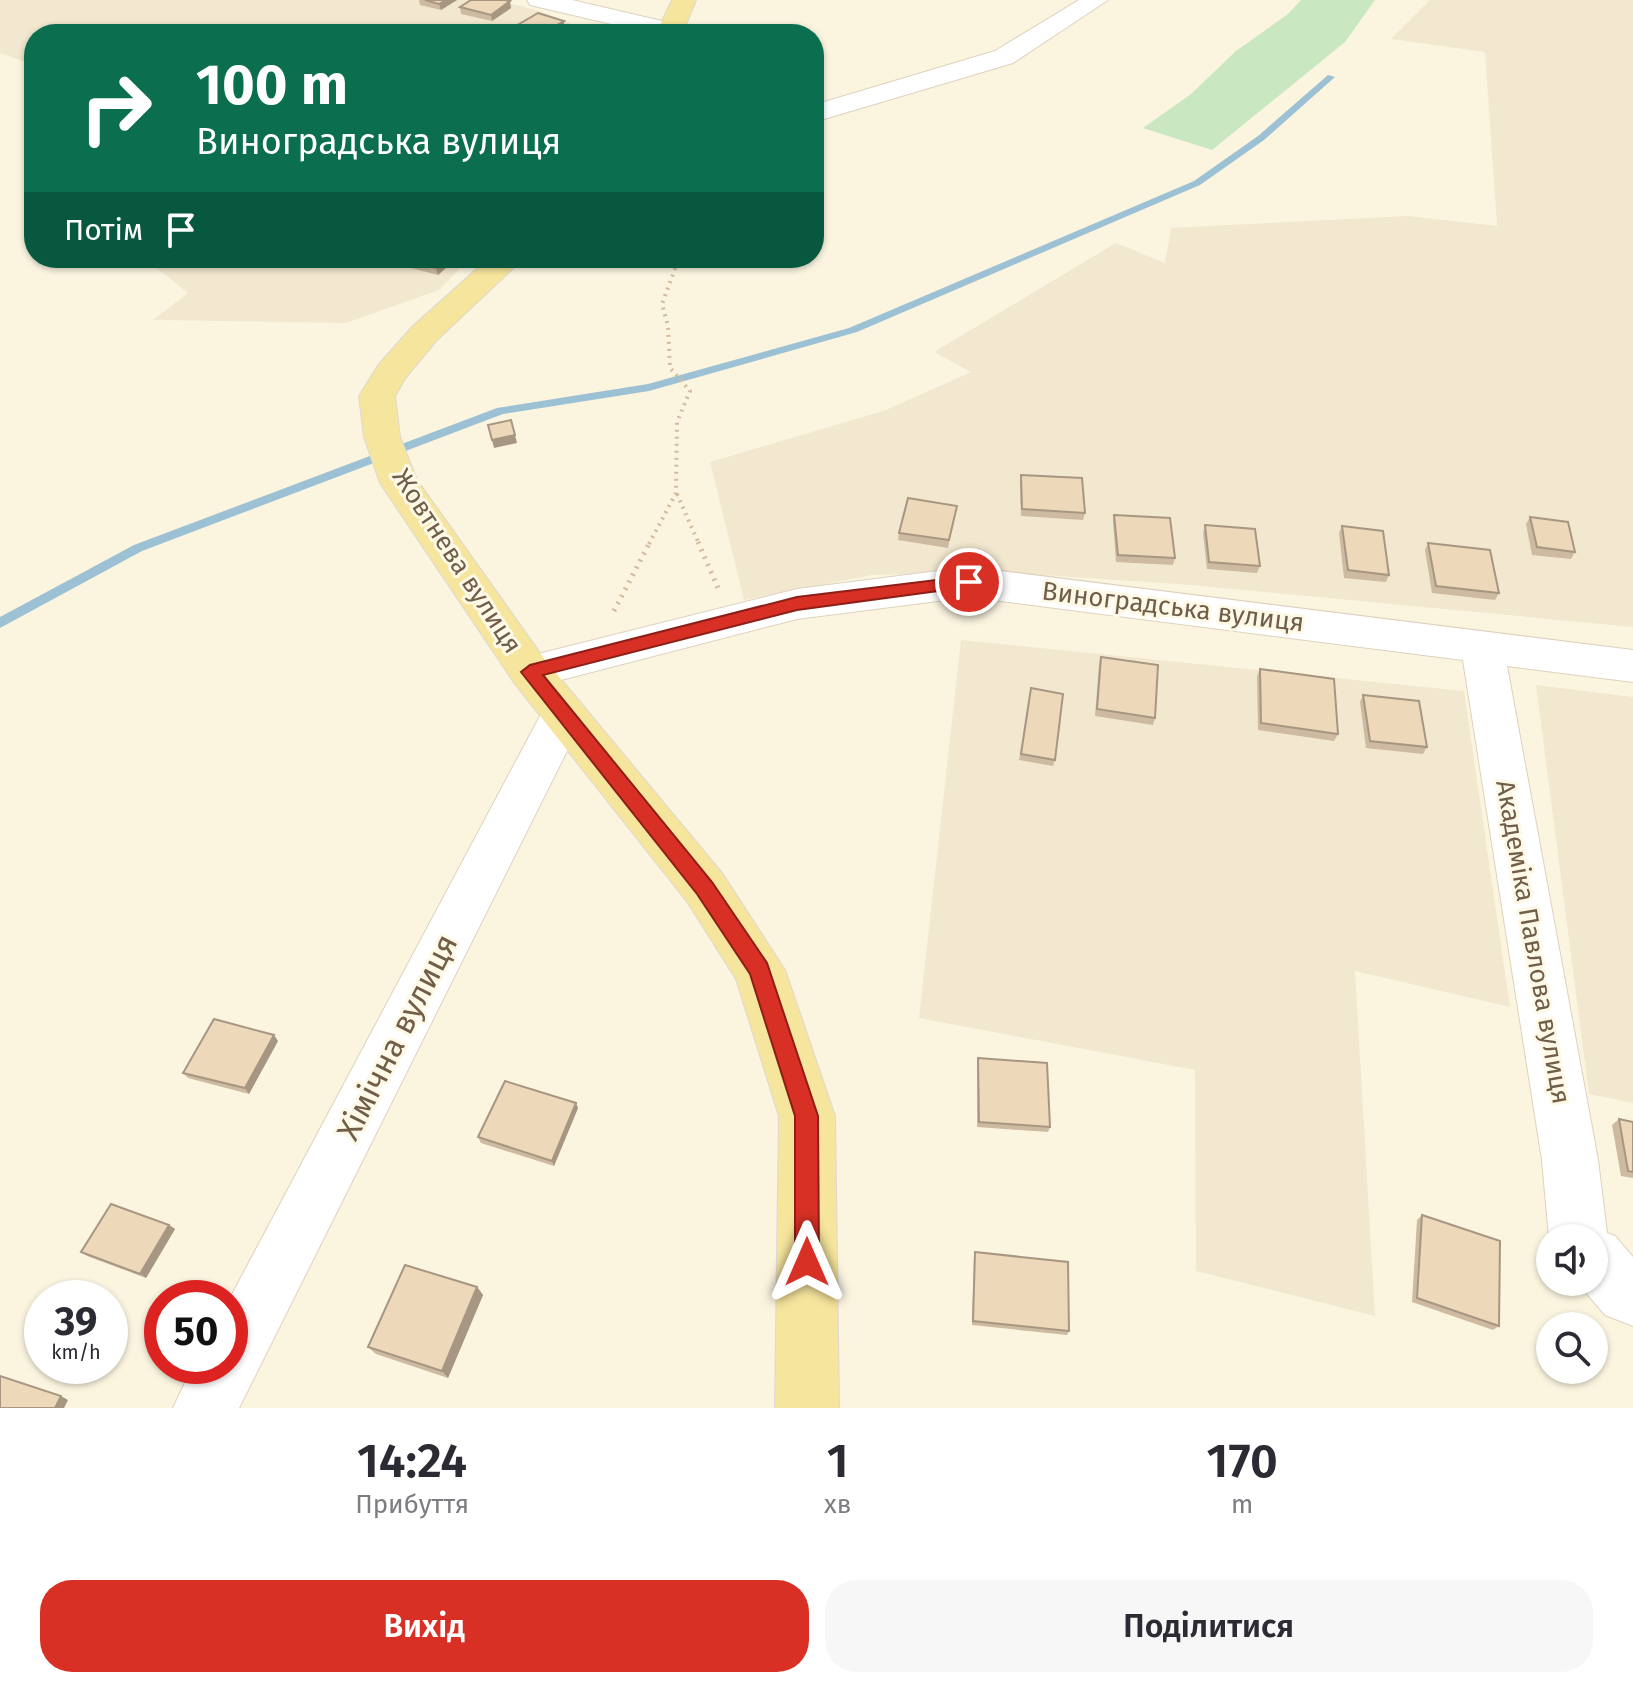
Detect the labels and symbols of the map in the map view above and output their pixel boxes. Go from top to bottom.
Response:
street label: Жовтнева вулиця [386,463,528,659]
pin [935,548,1003,616]
street label: Виноградська вулиця [1040,576,1306,638]
street label: Академіка Павлова вулиця [1489,778,1577,1106]
street label: Хімічна вулиця [329,928,465,1146]
position arrow [765,1220,849,1304]
speed limit sign: 50 [144,1280,248,1384]

